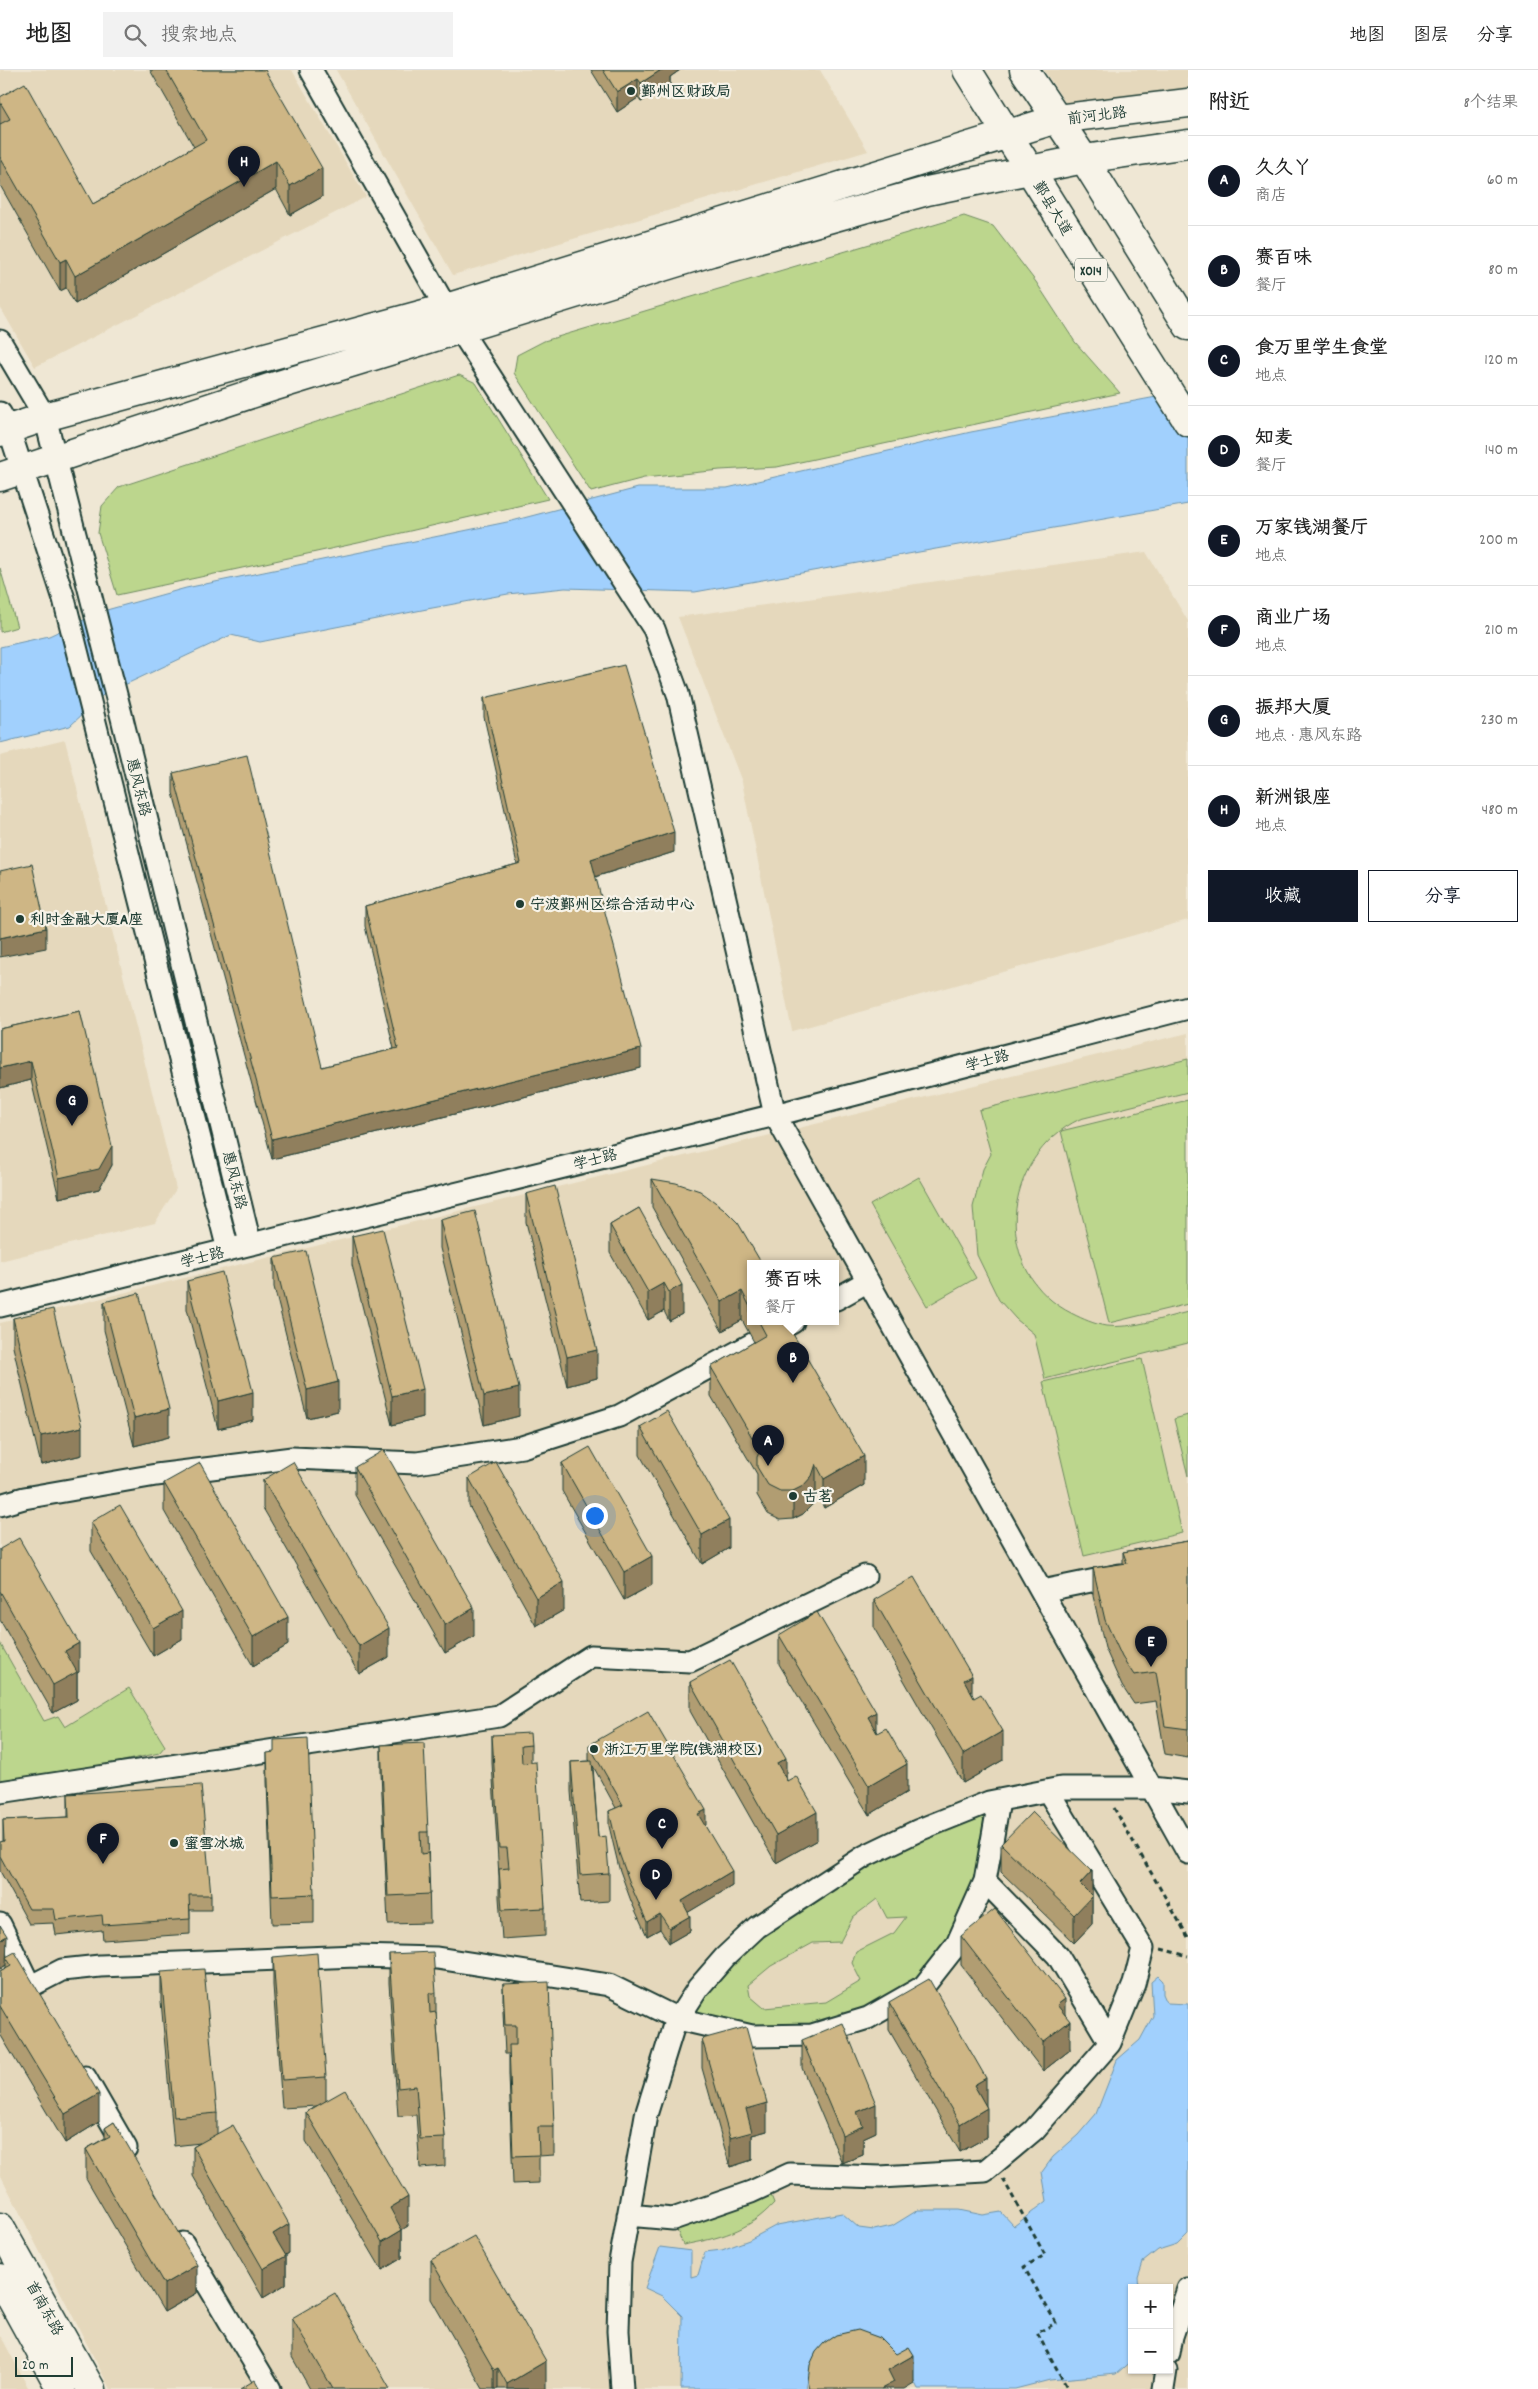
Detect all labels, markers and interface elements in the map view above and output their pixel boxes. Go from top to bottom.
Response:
search box [103,12,453,57]
text: 地图 [25,19,73,53]
icon: search [121,21,149,49]
text: 搜索地点 [161,23,237,50]
text: 地图 [1349,24,1385,49]
text: 图层 [1413,24,1449,49]
text: 分享 [1477,24,1513,49]
place label: 鄞州区财政局 [641,82,731,104]
marker: 鄞州区财政局 [625,85,637,97]
text: 附近 [1208,89,1250,119]
text: 8个结果 [1464,92,1518,115]
street label: 前河北路 [1066,102,1128,132]
pin: H [228,146,260,187]
text: 久久丫 [1255,156,1312,183]
text: A [1220,169,1228,192]
text: 60 m [1487,169,1518,192]
street label: 鄞县大道 [1026,178,1076,240]
text: 商店 [1255,185,1287,208]
text: 赛百味 [1255,246,1312,273]
road number: X014 [1075,258,1107,282]
text: B [1220,259,1228,282]
text: 80 m [1488,259,1518,282]
text: 餐厅 [1255,275,1287,298]
text: 食万里学生食堂 [1255,336,1388,363]
text: C [1220,349,1228,372]
text: 120 m [1484,349,1518,372]
text: 地点 [1255,365,1287,388]
text: 知麦 [1255,426,1293,453]
text: D [1220,439,1228,462]
text: 140 m [1484,439,1518,462]
text: 餐厅 [1255,455,1287,478]
text: 万家钱湖餐厅 [1255,516,1369,543]
text: E [1220,529,1228,552]
text: 200 m [1479,529,1518,552]
text: 地点 [1255,545,1287,568]
text: 商业广场 [1255,606,1331,633]
text: F [1220,619,1228,642]
text: 210 m [1484,619,1518,642]
text: 地点 [1255,635,1287,658]
text: 振邦大厦 [1255,696,1331,723]
text: G [1220,709,1228,732]
text: 230 m [1481,709,1518,732]
text: 地点 · 惠风东路 [1255,725,1362,748]
street label: 惠风东路 [119,756,155,819]
text: 新洲银座 [1255,786,1331,813]
text: H [1220,799,1228,822]
text: 480 m [1482,799,1518,822]
text: 地点 [1255,815,1287,838]
button: 收藏 [1208,870,1358,922]
button: 分享 [1368,870,1518,922]
place label: 宁波鄞州区综合活动中心 [530,895,695,917]
marker: 宁波鄞州区综合活动中心 [514,898,526,910]
place label: 利时金融大厦A座 [30,910,143,932]
marker: 利时金融大厦A座 [14,913,26,925]
street label: 学士路 [963,1045,1012,1078]
pin: G [56,1085,88,1126]
street label: 学士路 [571,1145,620,1177]
street label: 惠风东路 [215,1149,251,1212]
street label: 学士路 [178,1243,227,1275]
popup [747,1260,839,1325]
text: 赛百味 [764,1268,822,1295]
text: 餐厅 [764,1297,797,1320]
pin: B [777,1342,809,1383]
pin: A [752,1425,784,1466]
place label: 古茗 [803,1487,833,1509]
marker: 古茗 [787,1490,799,1502]
your location [582,1503,608,1529]
pin: E [1135,1626,1167,1667]
place label: 浙江万里学院(钱湖校区) [604,1740,762,1762]
marker: 浙江万里学院(钱湖校区) [588,1743,600,1755]
pin: C [646,1808,678,1849]
pin: F [87,1823,119,1864]
place label: 蜜雪冰城 [184,1834,244,1856]
marker: 蜜雪冰城 [168,1837,180,1849]
pin: D [640,1859,672,1900]
street label: 首南东路 [19,2277,67,2341]
map controls [1128,2284,1173,2374]
button: + [1128,2284,1173,2329]
button: − [1128,2329,1173,2374]
scale bar [15,2354,72,2377]
text: 20 m [22,2356,49,2376]

